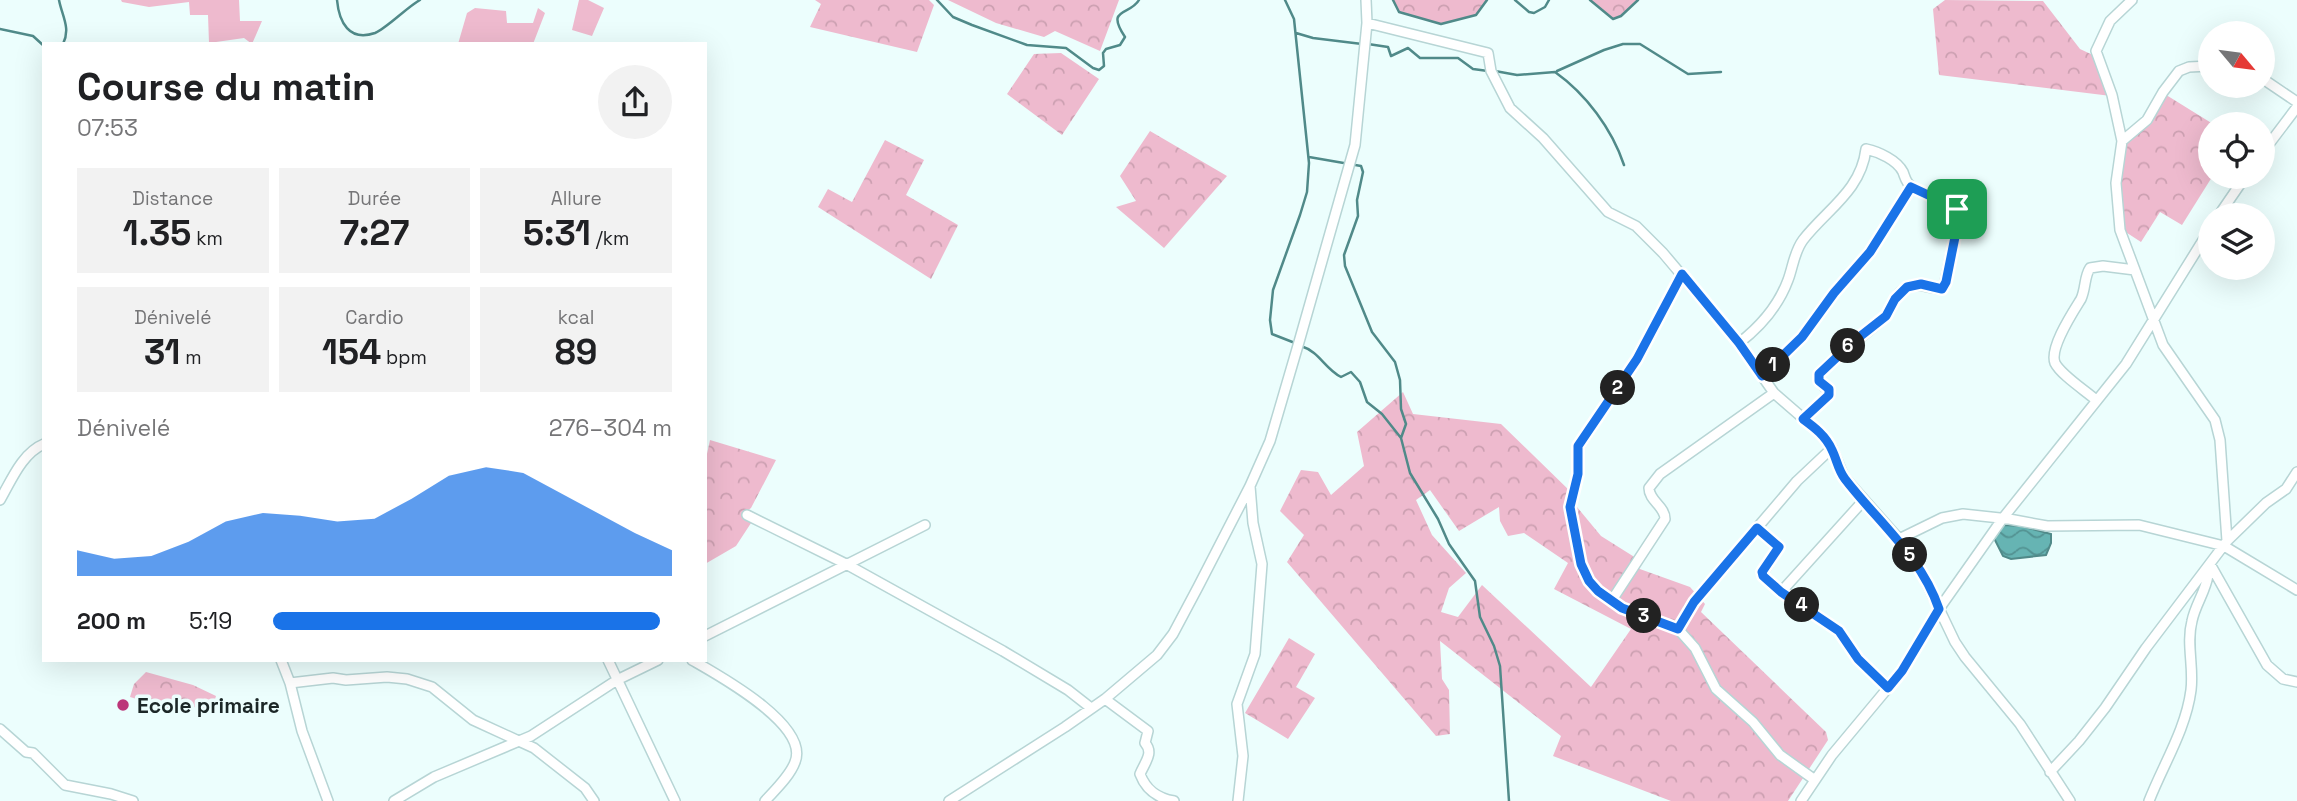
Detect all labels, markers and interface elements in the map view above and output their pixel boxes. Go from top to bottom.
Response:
north arrow [2198,21,2275,98]
map controls [2198,21,2275,280]
text: Course du matin [77,63,375,111]
button: share [598,65,672,139]
button: locate [2198,112,2275,189]
text: 07:53 [77,113,138,143]
pin [1927,179,1987,239]
text: Distance [132,186,213,211]
text: Durée [348,186,401,211]
text: Allure [551,186,602,211]
icon: arrive [1938,190,1976,228]
button: layers [2198,203,2275,280]
text: 1.35 [123,211,191,255]
text: 7:27 [340,211,409,255]
text: 5:31 [523,211,591,255]
text: km [191,226,223,251]
text: /km [591,226,629,251]
text: Dénivelé [134,305,211,330]
text: Cardio [345,305,404,330]
text: kcal [558,305,595,330]
pin: 6 [1830,328,1866,364]
text: 31 [144,330,180,374]
text: 154 [322,330,381,374]
text: 89 [555,330,597,374]
text: 6 [1842,333,1853,358]
text: m [180,345,202,370]
text: bpm [381,345,427,370]
pin: 1 [1756,348,1790,382]
text: 1 [1768,352,1777,377]
pin: 2 [1600,370,1636,406]
text: 2 [1612,375,1623,400]
text: Dénivelé [77,413,170,443]
text: 276–304 m [549,413,672,443]
pin: 5 [1892,538,1927,572]
text: 5 [1904,542,1915,567]
pin: 4 [1784,588,1820,622]
text: 4 [1795,592,1808,617]
pin: 3 [1626,598,1662,634]
text: 3 [1638,603,1649,628]
text: 200 m [77,606,146,636]
text: 5:19 [189,606,232,636]
place label: Ecole primaire [137,692,280,719]
marker: Ecole primaire [115,697,131,713]

